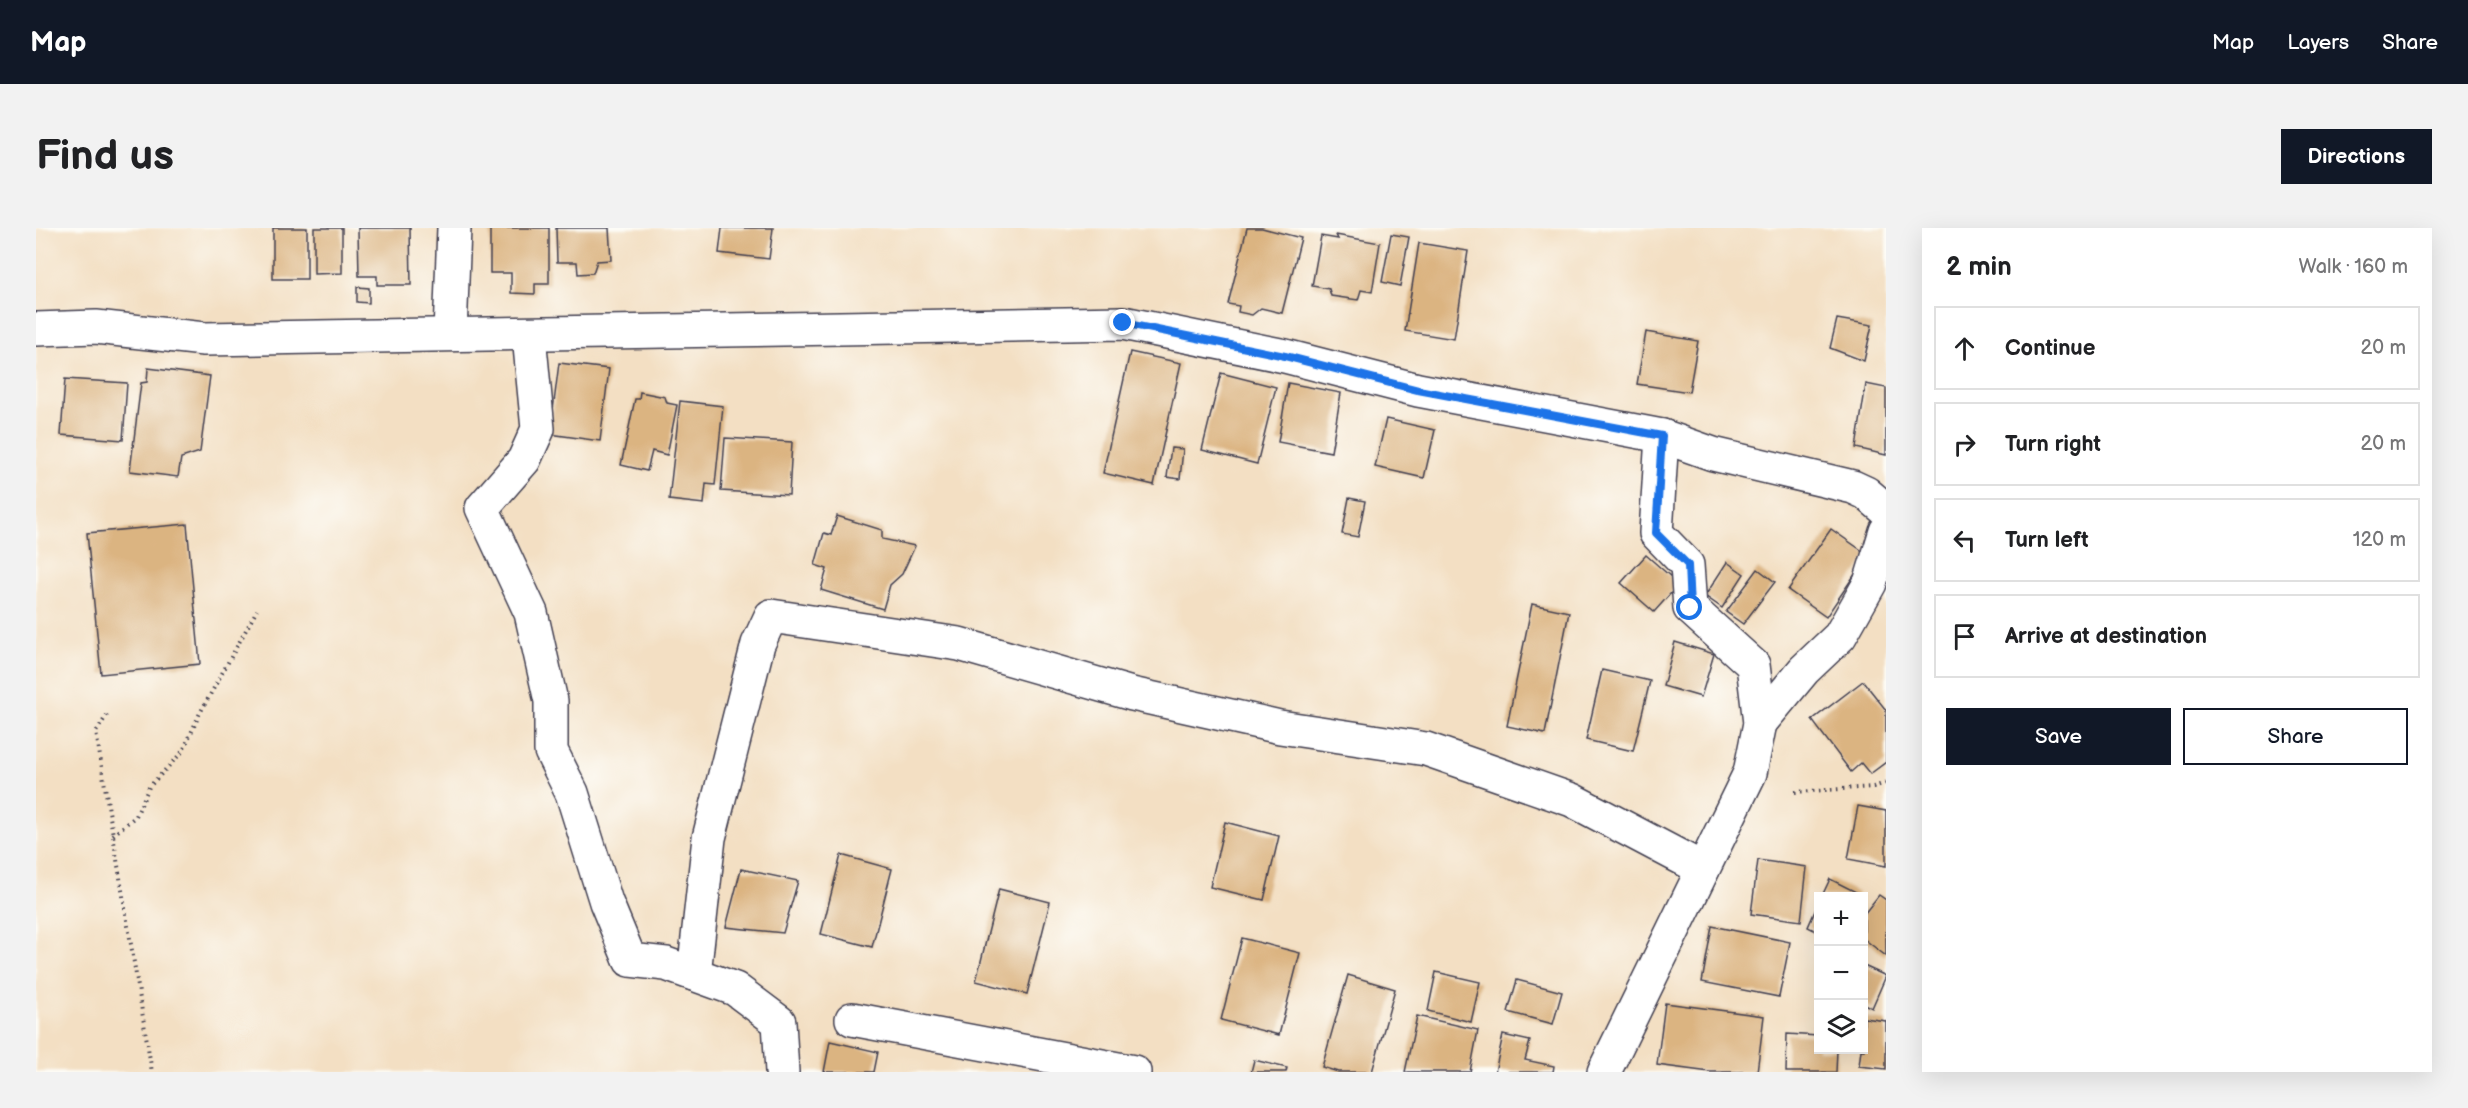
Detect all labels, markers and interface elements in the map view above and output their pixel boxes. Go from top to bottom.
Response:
text: Map [30,26,86,59]
text: Map [2212,30,2254,55]
text: Layers [2287,30,2349,55]
text: Share [2382,30,2438,55]
button: Directions [2281,129,2432,184]
text: Find us [36,131,174,182]
text: 2 min [1946,252,2012,283]
text: Walk · 160 m [2299,255,2408,279]
route end [1109,309,1135,335]
icon: ahead [1948,332,1981,365]
text: Continue [2005,335,2095,362]
text: 20 m [2361,336,2406,360]
icon: right [1948,428,1981,461]
text: Turn right [2005,431,2101,458]
text: 20 m [2361,432,2406,456]
icon: left [1948,524,1981,557]
text: Turn left [2005,527,2089,554]
text: 120 m [2353,528,2406,552]
route start [1676,594,1702,620]
icon: arrive [1948,620,1981,653]
text: Arrive at destination [2005,623,2207,650]
button: Save [1946,708,2171,765]
button: Share [2183,708,2408,765]
map controls [1814,892,1868,1054]
button: + [1814,892,1868,946]
button: − [1814,946,1868,1000]
button: layers [1814,1000,1868,1054]

